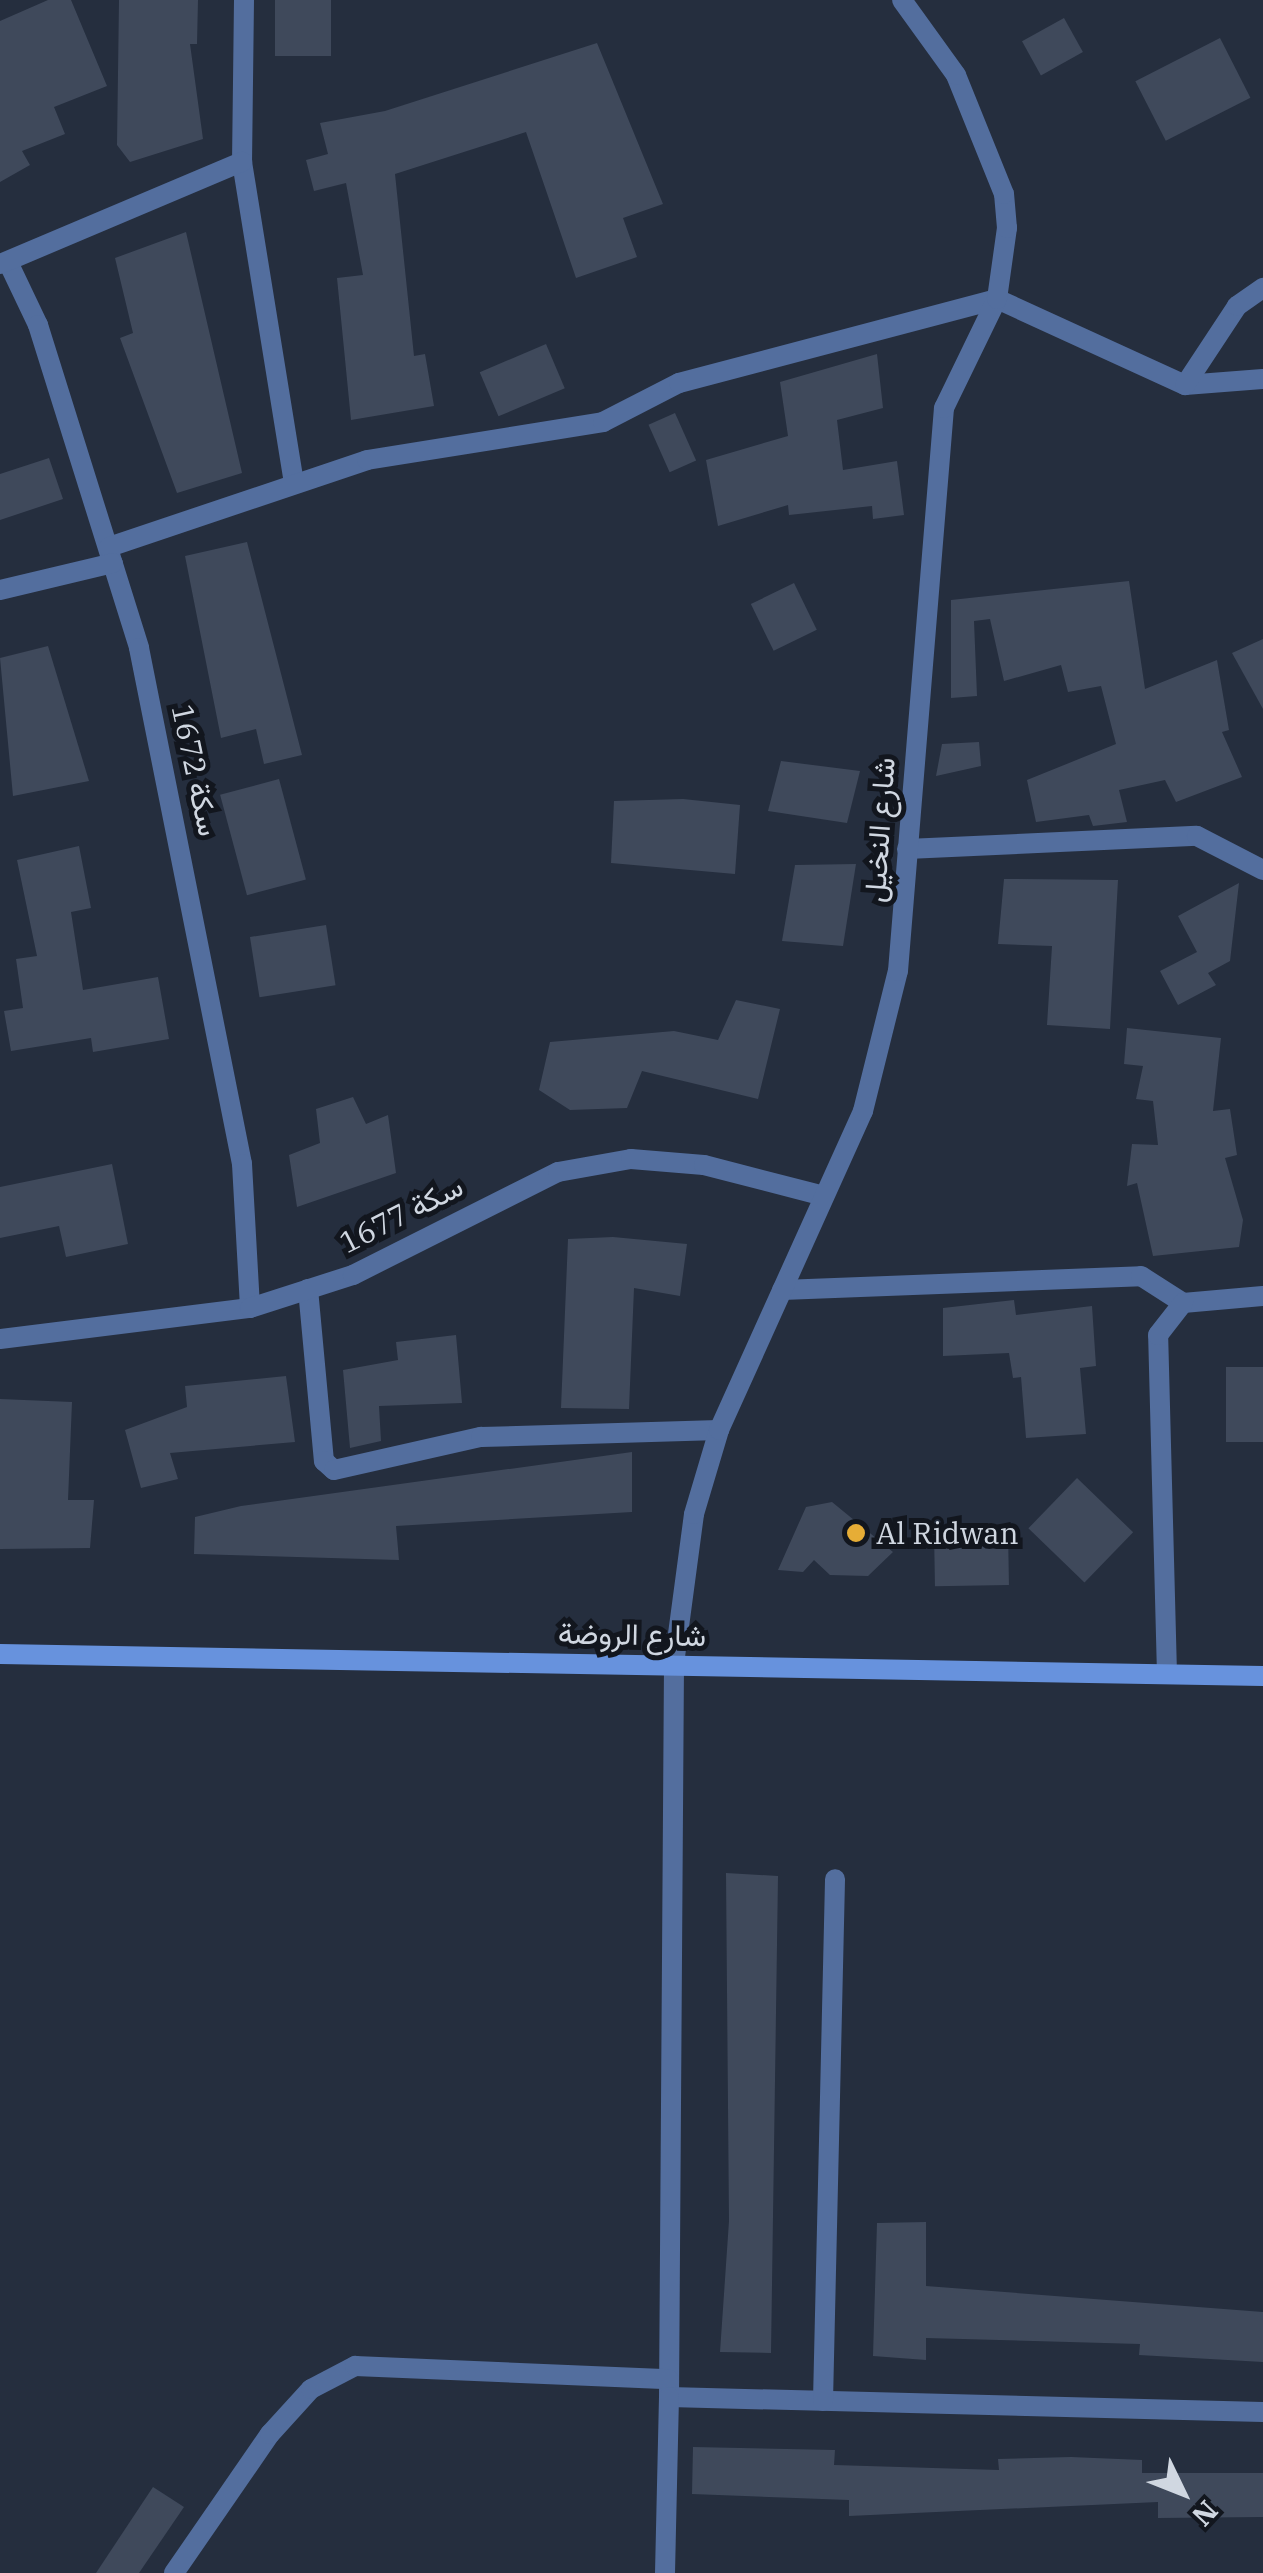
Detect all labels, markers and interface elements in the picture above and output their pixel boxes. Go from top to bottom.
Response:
street label: سكة 1672 [165,701,227,839]
street label: شارع النخيل [856,756,902,904]
street label: سكة 1677 [333,1168,469,1260]
place label: Al Ridwan [876,1515,1019,1551]
marker: Al Ridwan [845,1522,867,1544]
street label: شارع الروضة [558,1615,706,1653]
north arrow [1133,2443,1233,2543]
text: N [1184,2493,1226,2535]

